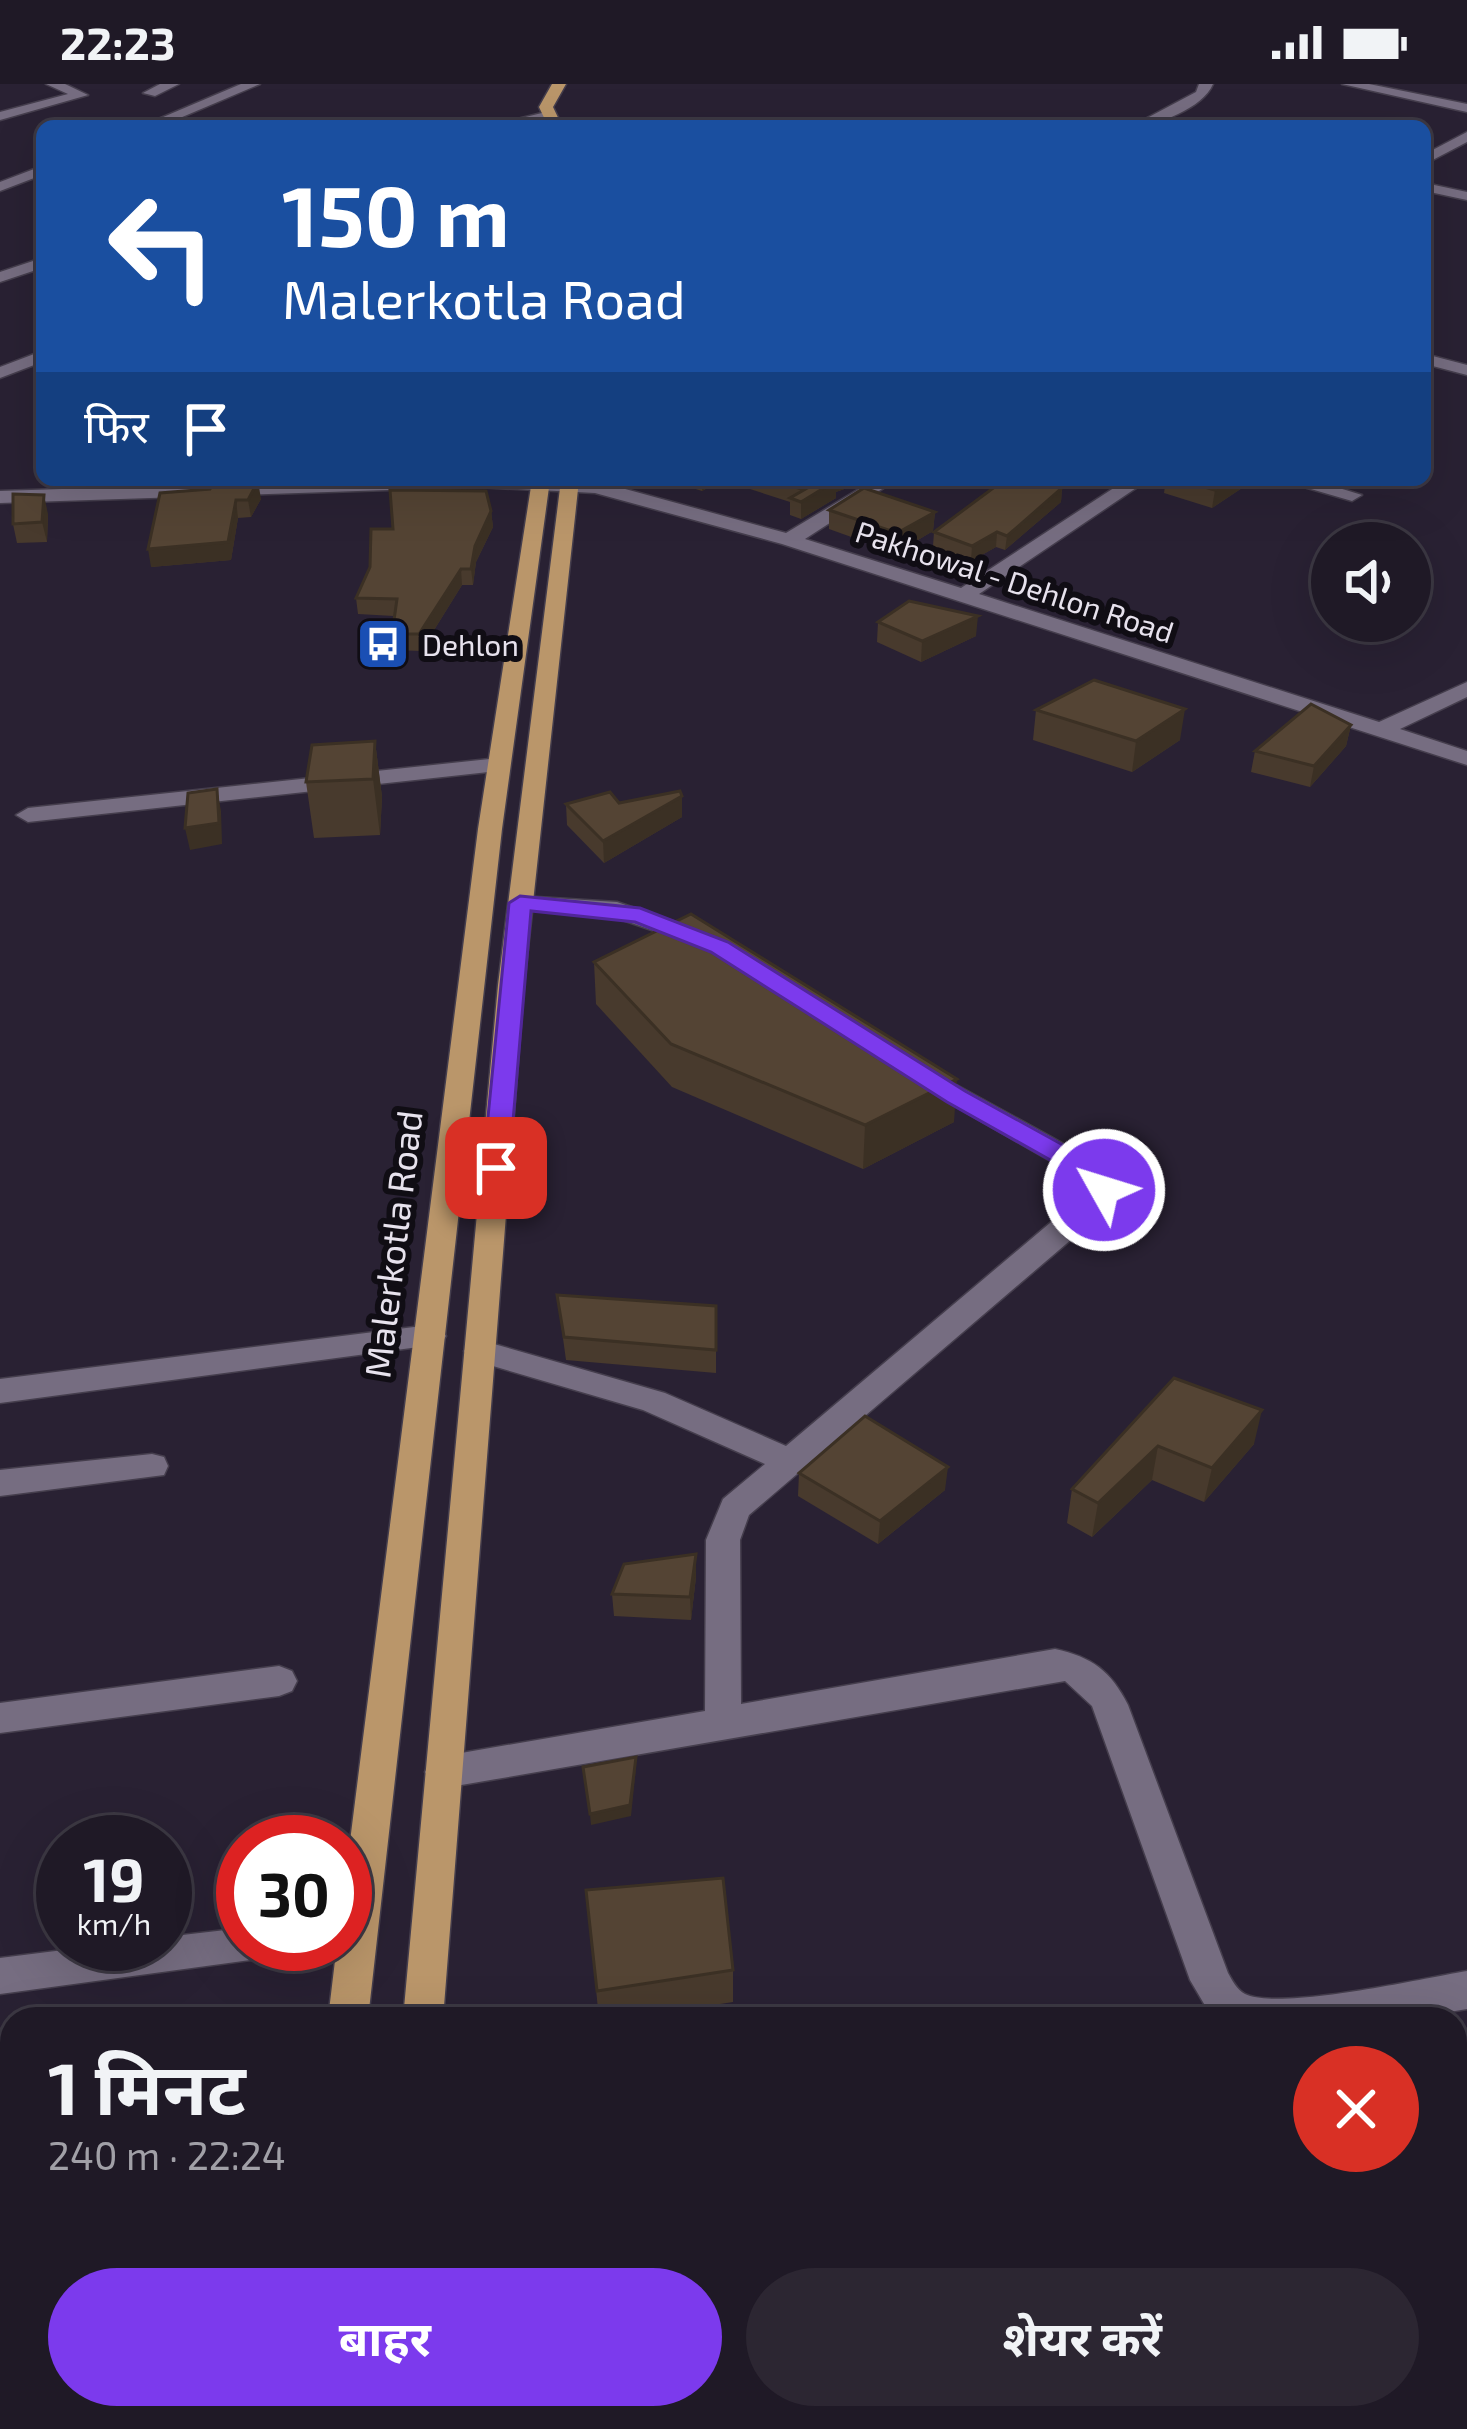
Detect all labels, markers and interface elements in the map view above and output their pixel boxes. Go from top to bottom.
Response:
text: 22:23 [60,15,176,69]
text: 150 m [282,163,510,264]
icon: left [84,168,240,324]
text: Malerkotla Road [282,265,686,330]
icon: arrive [173,396,239,462]
text: फिर [84,398,149,452]
street label: Pakhowal - Dehlon Road [851,513,1179,649]
map controls [1311,522,1431,642]
button: sound [1311,522,1431,642]
bus stop icon: Dehlon [355,616,411,672]
place label: Dehlon [422,626,519,662]
street label: Malerkotla Road [354,1108,430,1380]
pin [445,1117,547,1219]
position arrow [1041,1127,1167,1253]
icon: arrive [463,1135,529,1201]
speed limit sign: 30 [216,1815,372,1971]
text: 19 [83,1842,145,1914]
text: km/h [77,1905,151,1941]
text: 1 मिनट [48,2043,246,2129]
button: close [1293,2046,1419,2172]
text: 240 m · 22:24 [48,2131,286,2178]
button: बाहर [48,2268,722,2406]
button: शेयर करें [746,2268,1419,2406]

